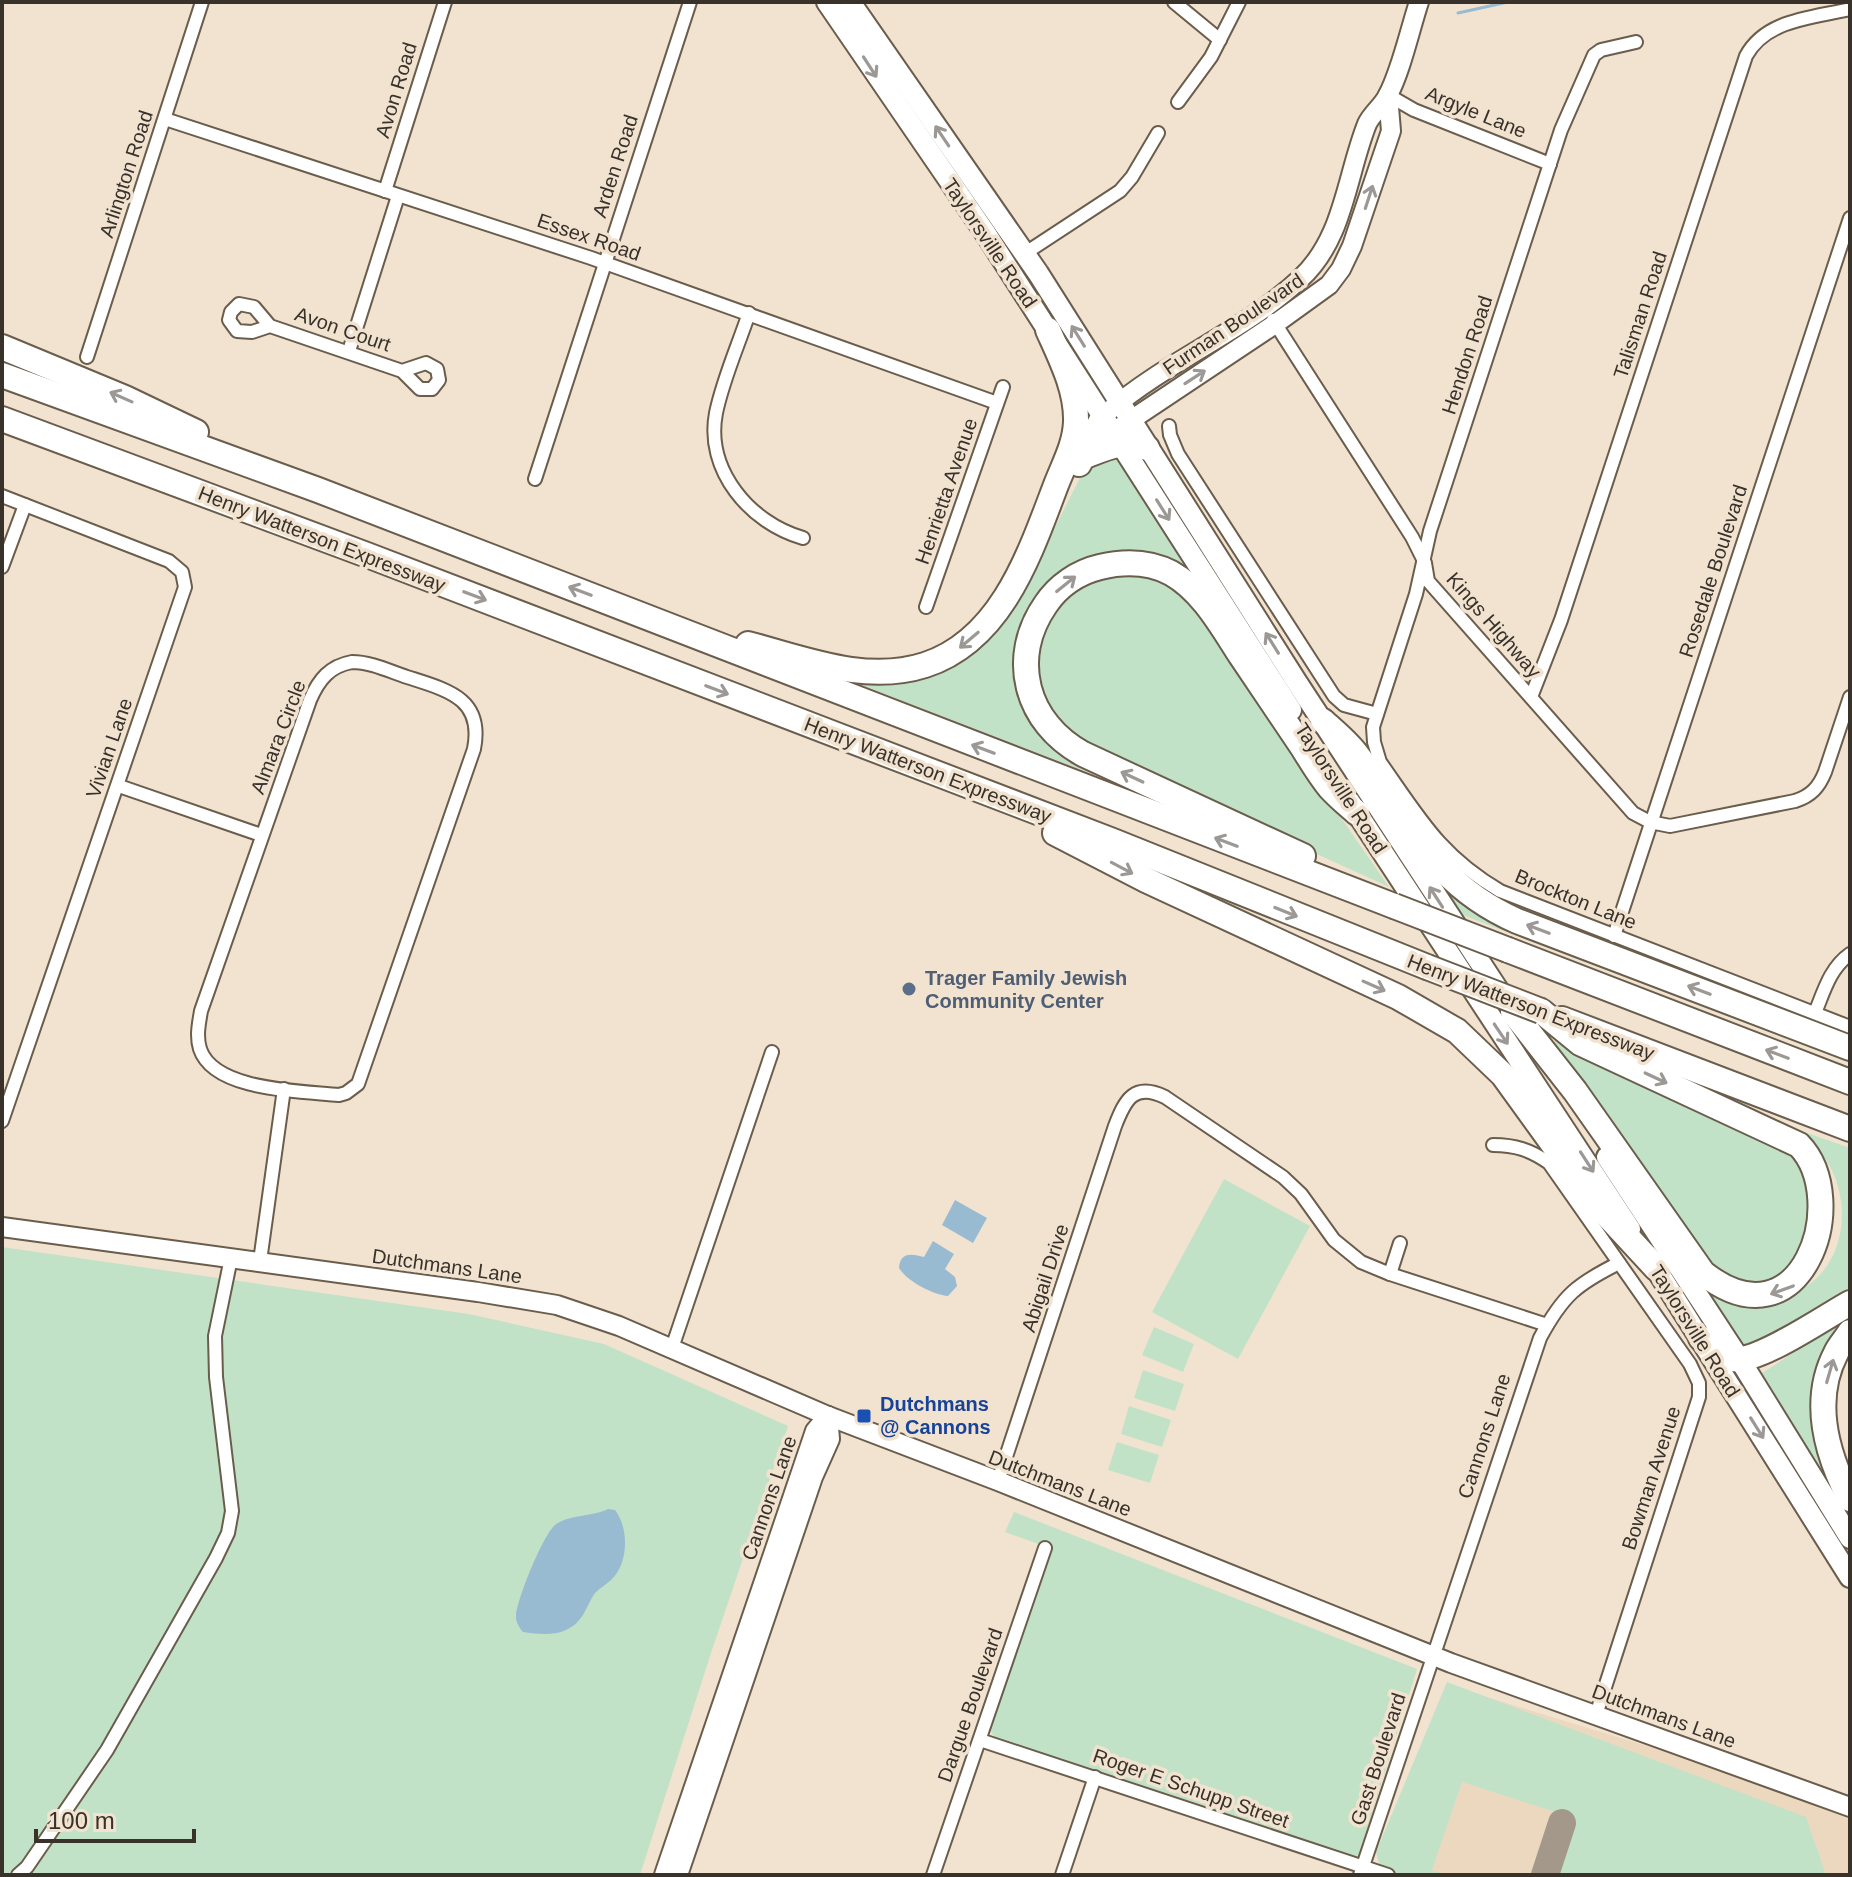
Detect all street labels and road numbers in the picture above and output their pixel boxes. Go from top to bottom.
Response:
street label: Avon Road [371,40,421,140]
street label: Argyle Lane [1422,82,1530,142]
street label: Arlington Road [95,108,157,240]
street label: Arden Road [588,112,642,220]
street label: Taylorsville Road [939,174,1041,312]
street label: Essex Road [534,209,644,265]
street label: Talisman Road [1609,249,1671,381]
street label: Furman Boulevard [1159,269,1307,379]
street label: Hendon Road [1437,293,1497,417]
street label: Avon Court [292,302,394,356]
street label: Henrietta Avenue [911,415,981,567]
street label: Henry Watterson Expressway [195,482,449,596]
street label: Rosedale Boulevard [1675,482,1751,660]
street label: Kings Highway [1442,568,1546,682]
street label: Almara Circle [246,677,310,797]
street label: Vivian Lane [82,695,136,801]
street label: Henry Watterson Expressway [801,713,1055,827]
street label: Taylorsville Road [1291,719,1391,857]
street label: Brockton Lane [1512,865,1640,933]
street label: Henry Watterson Expressway [1404,950,1658,1064]
street label: Abigail Drive [1017,1221,1073,1335]
street label: Dutchmans Lane [371,1245,523,1287]
street label: Taylorsville Road [1646,1261,1744,1401]
street label: Cannons Lane [1453,1371,1515,1501]
street label: Bowman Avenue [1617,1403,1685,1553]
street label: Cannons Lane [737,1433,801,1563]
street label: Dutchmans Lane [985,1446,1135,1520]
street label: Dargue Boulevard [933,1625,1007,1785]
street label: Dutchmans Lane [1589,1680,1739,1752]
street label: Gast Boulevard [1346,1690,1410,1828]
street label: Roger E Schupp Street [1090,1744,1292,1832]

